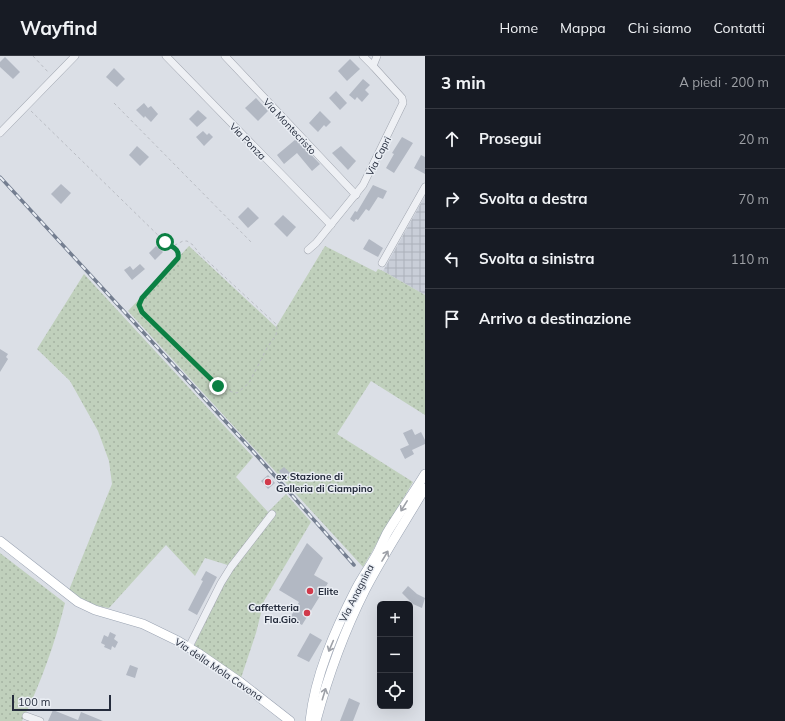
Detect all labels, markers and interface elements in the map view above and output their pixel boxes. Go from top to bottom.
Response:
text: Wayfind [20,16,97,40]
text: Home [499,19,538,37]
text: Mappa [560,19,606,37]
text: Chi siamo [628,19,691,37]
text: Contatti [713,19,765,37]
text: 3 min [441,72,486,93]
text: A piedi · 200 m [679,74,769,90]
street label: Via Montecristo [260,96,319,157]
street label: Via Ponza [227,120,269,163]
icon: ahead [441,128,463,150]
text: Prosegui [479,129,541,148]
text: 20 m [739,131,769,147]
street label: Via Capri [363,134,394,178]
icon: right [441,188,463,210]
text: Svolta a destra [479,189,588,208]
text: 70 m [739,191,769,207]
route start [156,233,174,251]
icon: left [441,248,463,270]
text: Svolta a sinistra [479,249,595,268]
text: 110 m [731,251,769,267]
icon: arrive [441,308,463,330]
text: Arrivo a destinazione [479,309,631,328]
route end [209,377,227,395]
place label: ex Stazione di Galleria di Ciampino [276,470,373,495]
marker: ex Stazione di Galleria di Ciampino [263,477,273,487]
one-way arrow [400,501,408,512]
one-way arrow [381,550,389,562]
street label: Via Anagnina [336,562,377,624]
place label: Elite [318,585,339,598]
marker: Elite [305,586,315,596]
place label: Caffetteria Fla.Gio. [248,601,299,626]
map controls [377,601,413,709]
button: + [377,601,413,637]
marker: Caffetteria Fla.Gio. [302,608,312,618]
street label: Via della Mola Cavona [172,635,265,704]
button: − [377,637,413,673]
one-way arrow [326,640,334,652]
button: locate [377,673,413,709]
one-way arrow [321,688,328,701]
scale bar [12,693,111,712]
text: 100 m [18,695,50,709]

